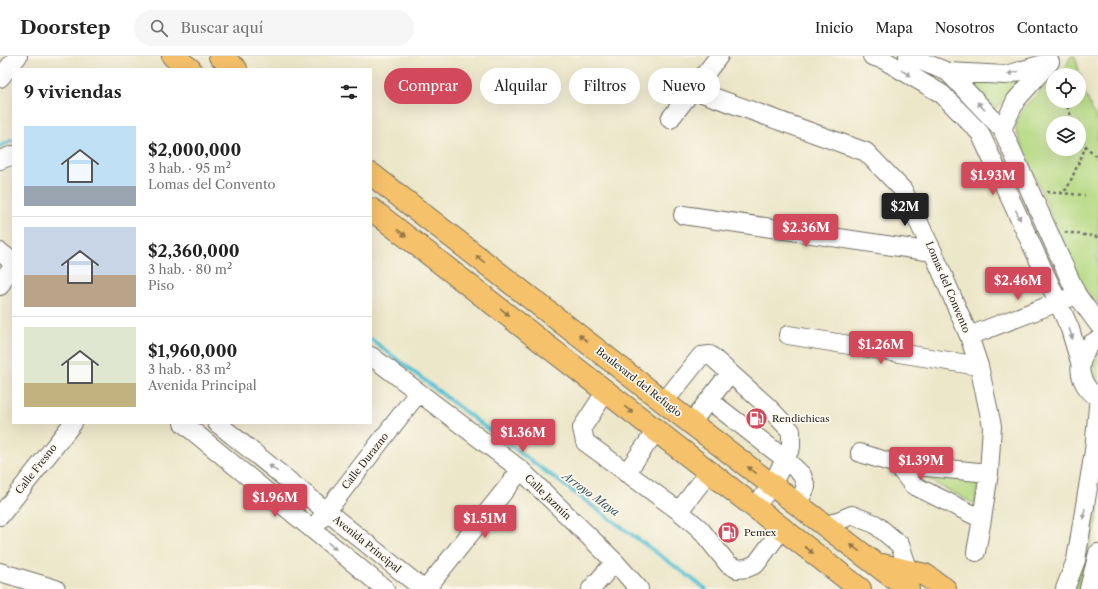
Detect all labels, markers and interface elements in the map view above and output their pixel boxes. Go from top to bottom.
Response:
search box [134,10,414,46]
text: Doorstep [20,16,110,39]
icon: search [148,17,170,39]
text: Buscar aquí [180,18,263,37]
text: Inicio [815,19,853,37]
text: Mapa [875,19,913,37]
text: Nosotros [935,19,995,37]
text: Contacto [1017,19,1078,37]
chip: Comprar [384,68,472,104]
chip: Alquilar [480,68,561,104]
chip: Filtros [569,68,640,104]
chip: Nuevo [648,68,720,104]
map controls [1046,68,1086,156]
button: locate [1046,68,1086,108]
one-way arrow [900,70,912,77]
one-way arrow [1006,70,1018,76]
icon: filters [338,81,360,103]
text: 9 viviendas [24,82,122,102]
one-way arrow [976,101,985,111]
button: layers [1046,116,1086,156]
text: $2,000,000 [148,140,241,160]
icon: home [56,142,104,190]
text: 3 hab. · 95 m² [148,160,231,176]
pin: $1.93M [960,162,1026,196]
text: $1.93M [970,167,1016,183]
text: Lomas del Convento [148,176,276,192]
pin: $2M [886,193,924,227]
text: $2M [891,198,919,214]
one-way arrow [1015,209,1021,221]
pin: $2.36M [773,214,839,248]
text: $2.36M [782,219,830,235]
one-way arrow [396,229,407,237]
street label: Lomas del Convento [923,239,973,335]
text: $2,360,000 [148,241,240,261]
icon: home [56,243,104,291]
one-way arrow [475,255,485,263]
text: 3 hab. · 80 m² [148,261,232,277]
pin: $2.46M [985,267,1051,301]
text: $2.46M [994,272,1042,288]
text: Piso [148,277,174,293]
one-way arrow [499,308,510,317]
one-way arrow [1068,328,1074,340]
pin: $1.26M [848,331,914,365]
one-way arrow [577,334,588,343]
text: $1.26M [858,336,904,352]
text: $1,960,000 [148,341,237,361]
icon: home [56,343,104,391]
street label: Boulevard del Refugio [594,344,684,420]
text: 3 hab. · 83 m² [148,361,231,377]
text: Avenida Principal [148,377,257,393]
one-way arrow [624,405,635,414]
fuel station icon: Rendichicas [743,405,769,431]
place label: Rendichicas [772,412,830,425]
pin: $1.36M [490,419,556,453]
text: $1.36M [500,424,546,440]
street label: Calle Durazno [339,430,391,492]
street label: Calle Fresno [12,441,60,497]
pin: $1.39M [888,447,954,481]
text: $1.39M [898,452,944,468]
one-way arrow [267,463,278,472]
one-way arrow [746,465,757,474]
water label: Arroyo Maya [558,468,622,519]
street label: Calle Jazmín [522,472,574,523]
pin: $1.96M [242,484,308,518]
text: $1.96M [252,489,298,505]
pin: $1.51M [452,505,518,539]
one-way arrow [1081,508,1087,520]
text: $1.51M [463,510,507,526]
street label: Avenida Principal [330,512,404,575]
fuel station icon: Pemex [716,519,742,545]
place label: Pemex [744,526,776,539]
one-way arrow [327,541,338,550]
one-way arrow [850,544,861,553]
one-way arrow [804,546,814,554]

